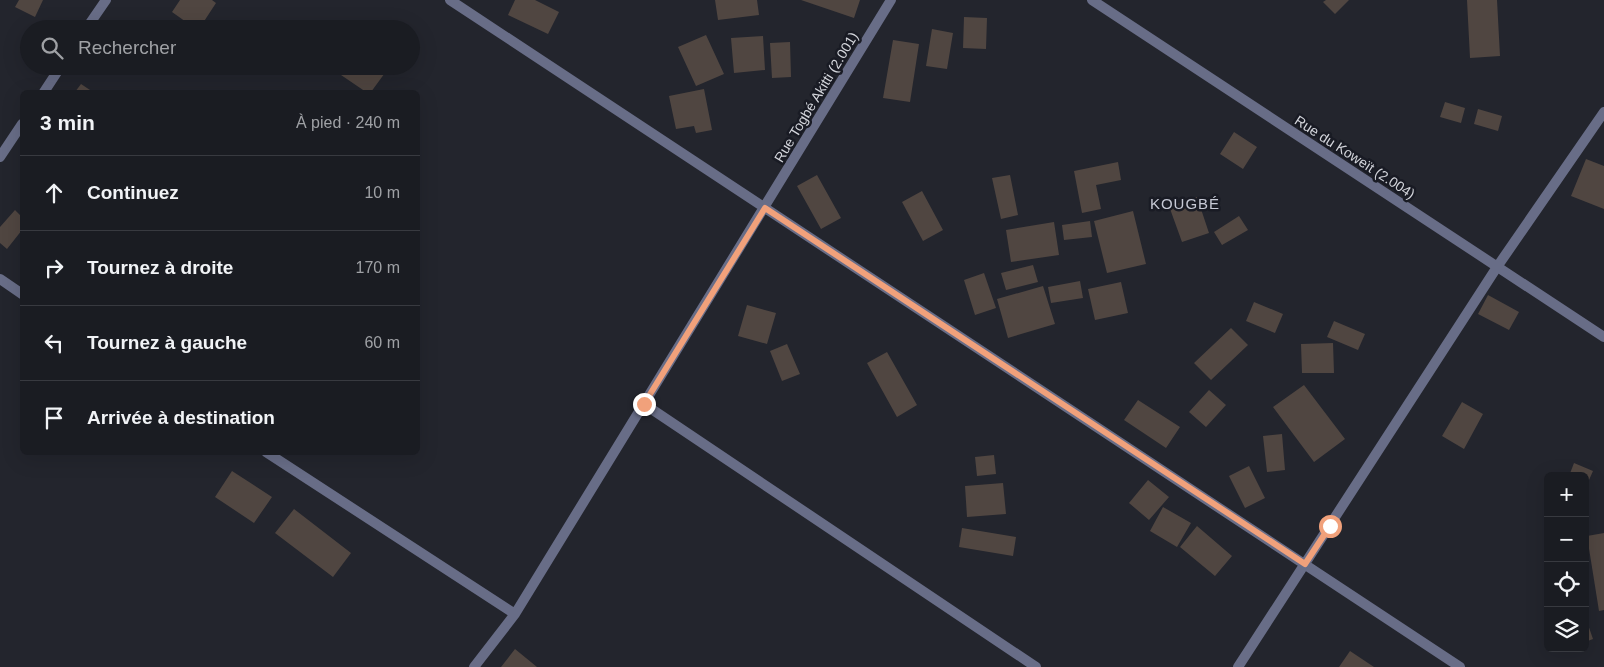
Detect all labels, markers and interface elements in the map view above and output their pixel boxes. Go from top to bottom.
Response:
search box [20,20,420,75]
street label: Rue Togbé Akitti (2.001) [771,29,861,165]
icon: search [38,34,66,62]
text: Rechercher [78,37,176,58]
text: 3 min [40,111,95,134]
street label: Rue du Koweït (2.004) [1292,112,1418,202]
text: À pied · 240 m [296,114,400,131]
icon: ahead [40,179,68,207]
text: Continuez [87,182,179,203]
text: 10 m [364,184,400,201]
district label: KOUGBÉ [1150,195,1220,212]
icon: right [40,254,68,282]
text: Tournez à droite [87,257,233,278]
text: 170 m [356,259,400,276]
icon: left [40,329,68,357]
text: Tournez à gauche [87,332,247,353]
text: 60 m [364,334,400,351]
route end [633,393,656,416]
icon: arrive [40,404,68,432]
text: Arrivée à destination [87,407,275,428]
map controls [1544,472,1589,652]
button: + [1544,472,1589,517]
route start [1319,515,1342,538]
button: − [1544,517,1589,562]
button: locate [1544,562,1589,607]
button: layers [1544,607,1589,652]

